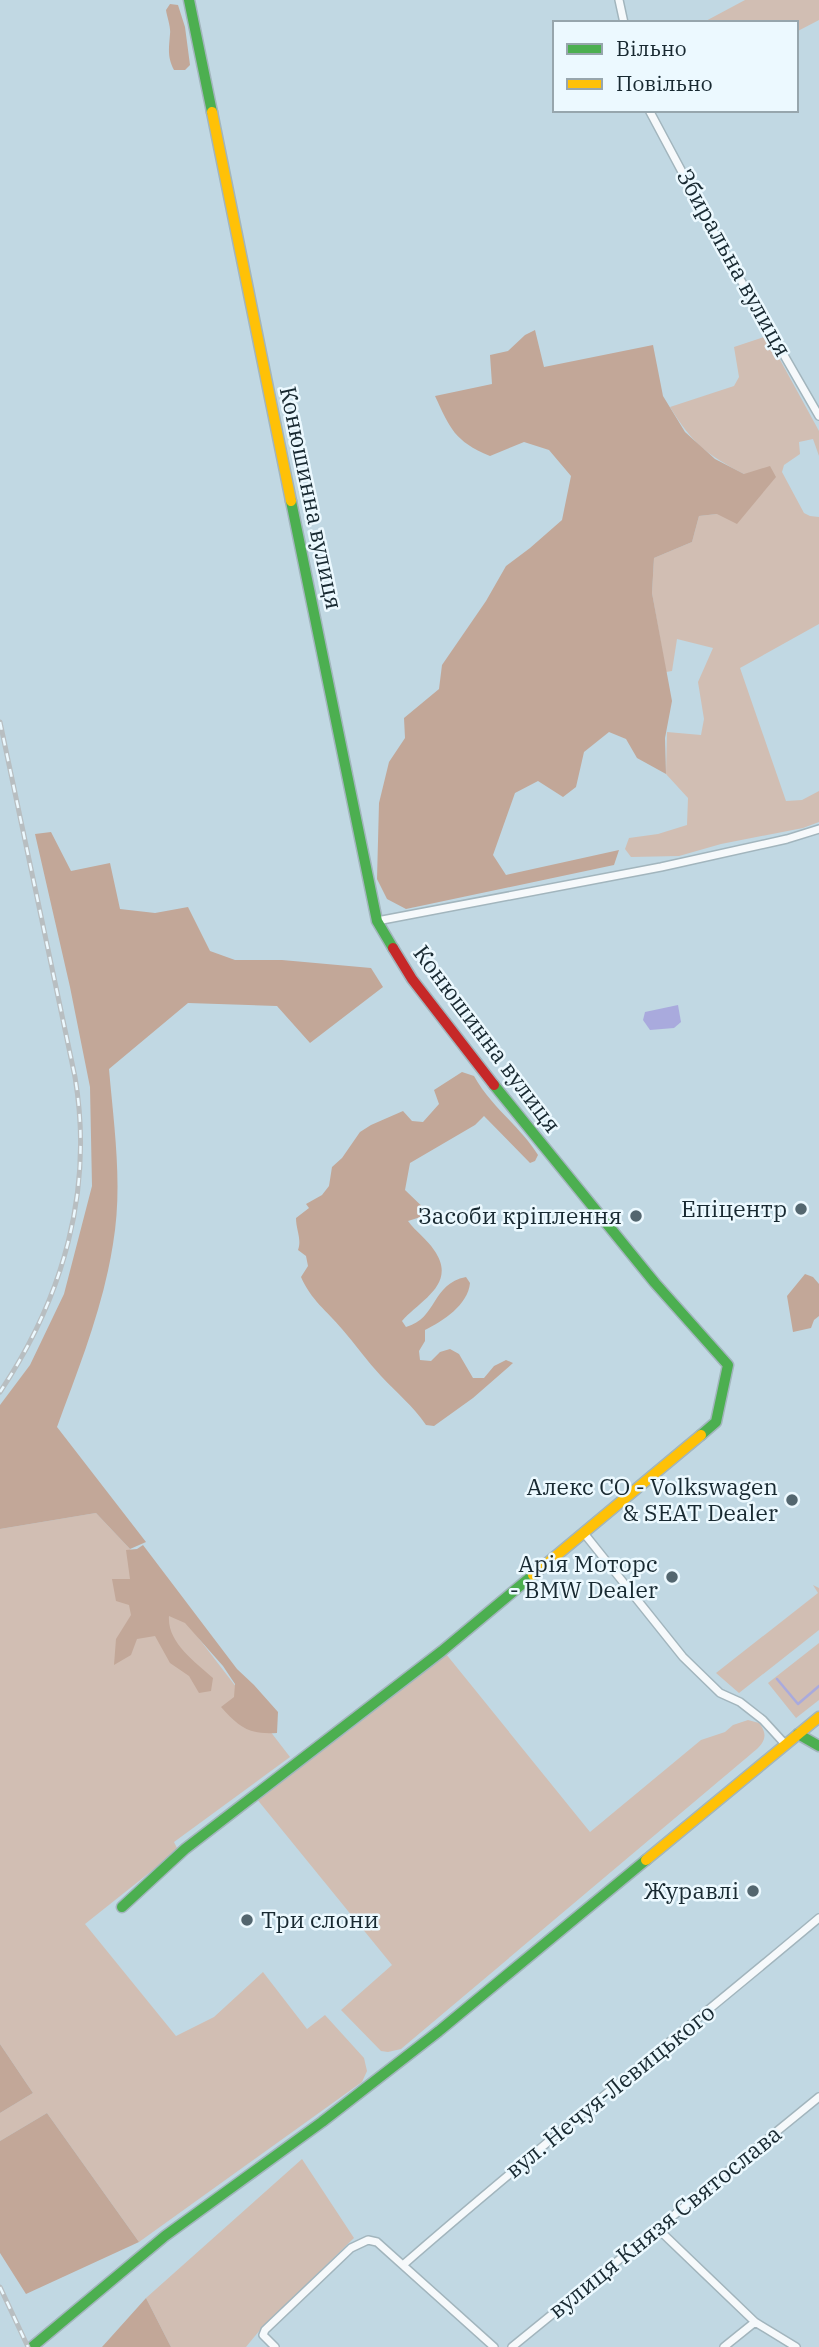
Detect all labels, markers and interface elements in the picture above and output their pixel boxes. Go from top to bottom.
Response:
legend [553,21,798,112]
text: Вільно [616,34,687,62]
text: Повільно [616,69,713,97]
street label: Збиральна вулиця [671,163,799,362]
street label: Конюшинна вулиця [274,384,350,612]
street label: Конюшинна вулиця [407,939,568,1138]
place label: Епіцентр [681,1193,787,1223]
place label: Засоби кріплення [418,1200,622,1230]
marker: Епіцентр [793,1201,809,1217]
marker: Засоби кріплення [628,1208,644,1224]
place label: Алекс CO - Volkswagen & SEAT Dealer [527,1471,778,1527]
marker: Алекс CO - Volkswagen & SEAT Dealer [784,1492,800,1508]
place label: Арія Моторс - BMW Dealer [510,1548,658,1604]
marker: Арія Моторс - BMW Dealer [664,1569,680,1585]
place label: Журавлі [644,1875,739,1905]
marker: Журавлі [745,1883,761,1899]
place label: Три слони [261,1904,379,1934]
marker: Три слони [239,1912,255,1928]
street label: вул. Нечуя-Левицького [498,1996,720,2184]
street label: вулиця Князя Святослава [542,2118,787,2325]

